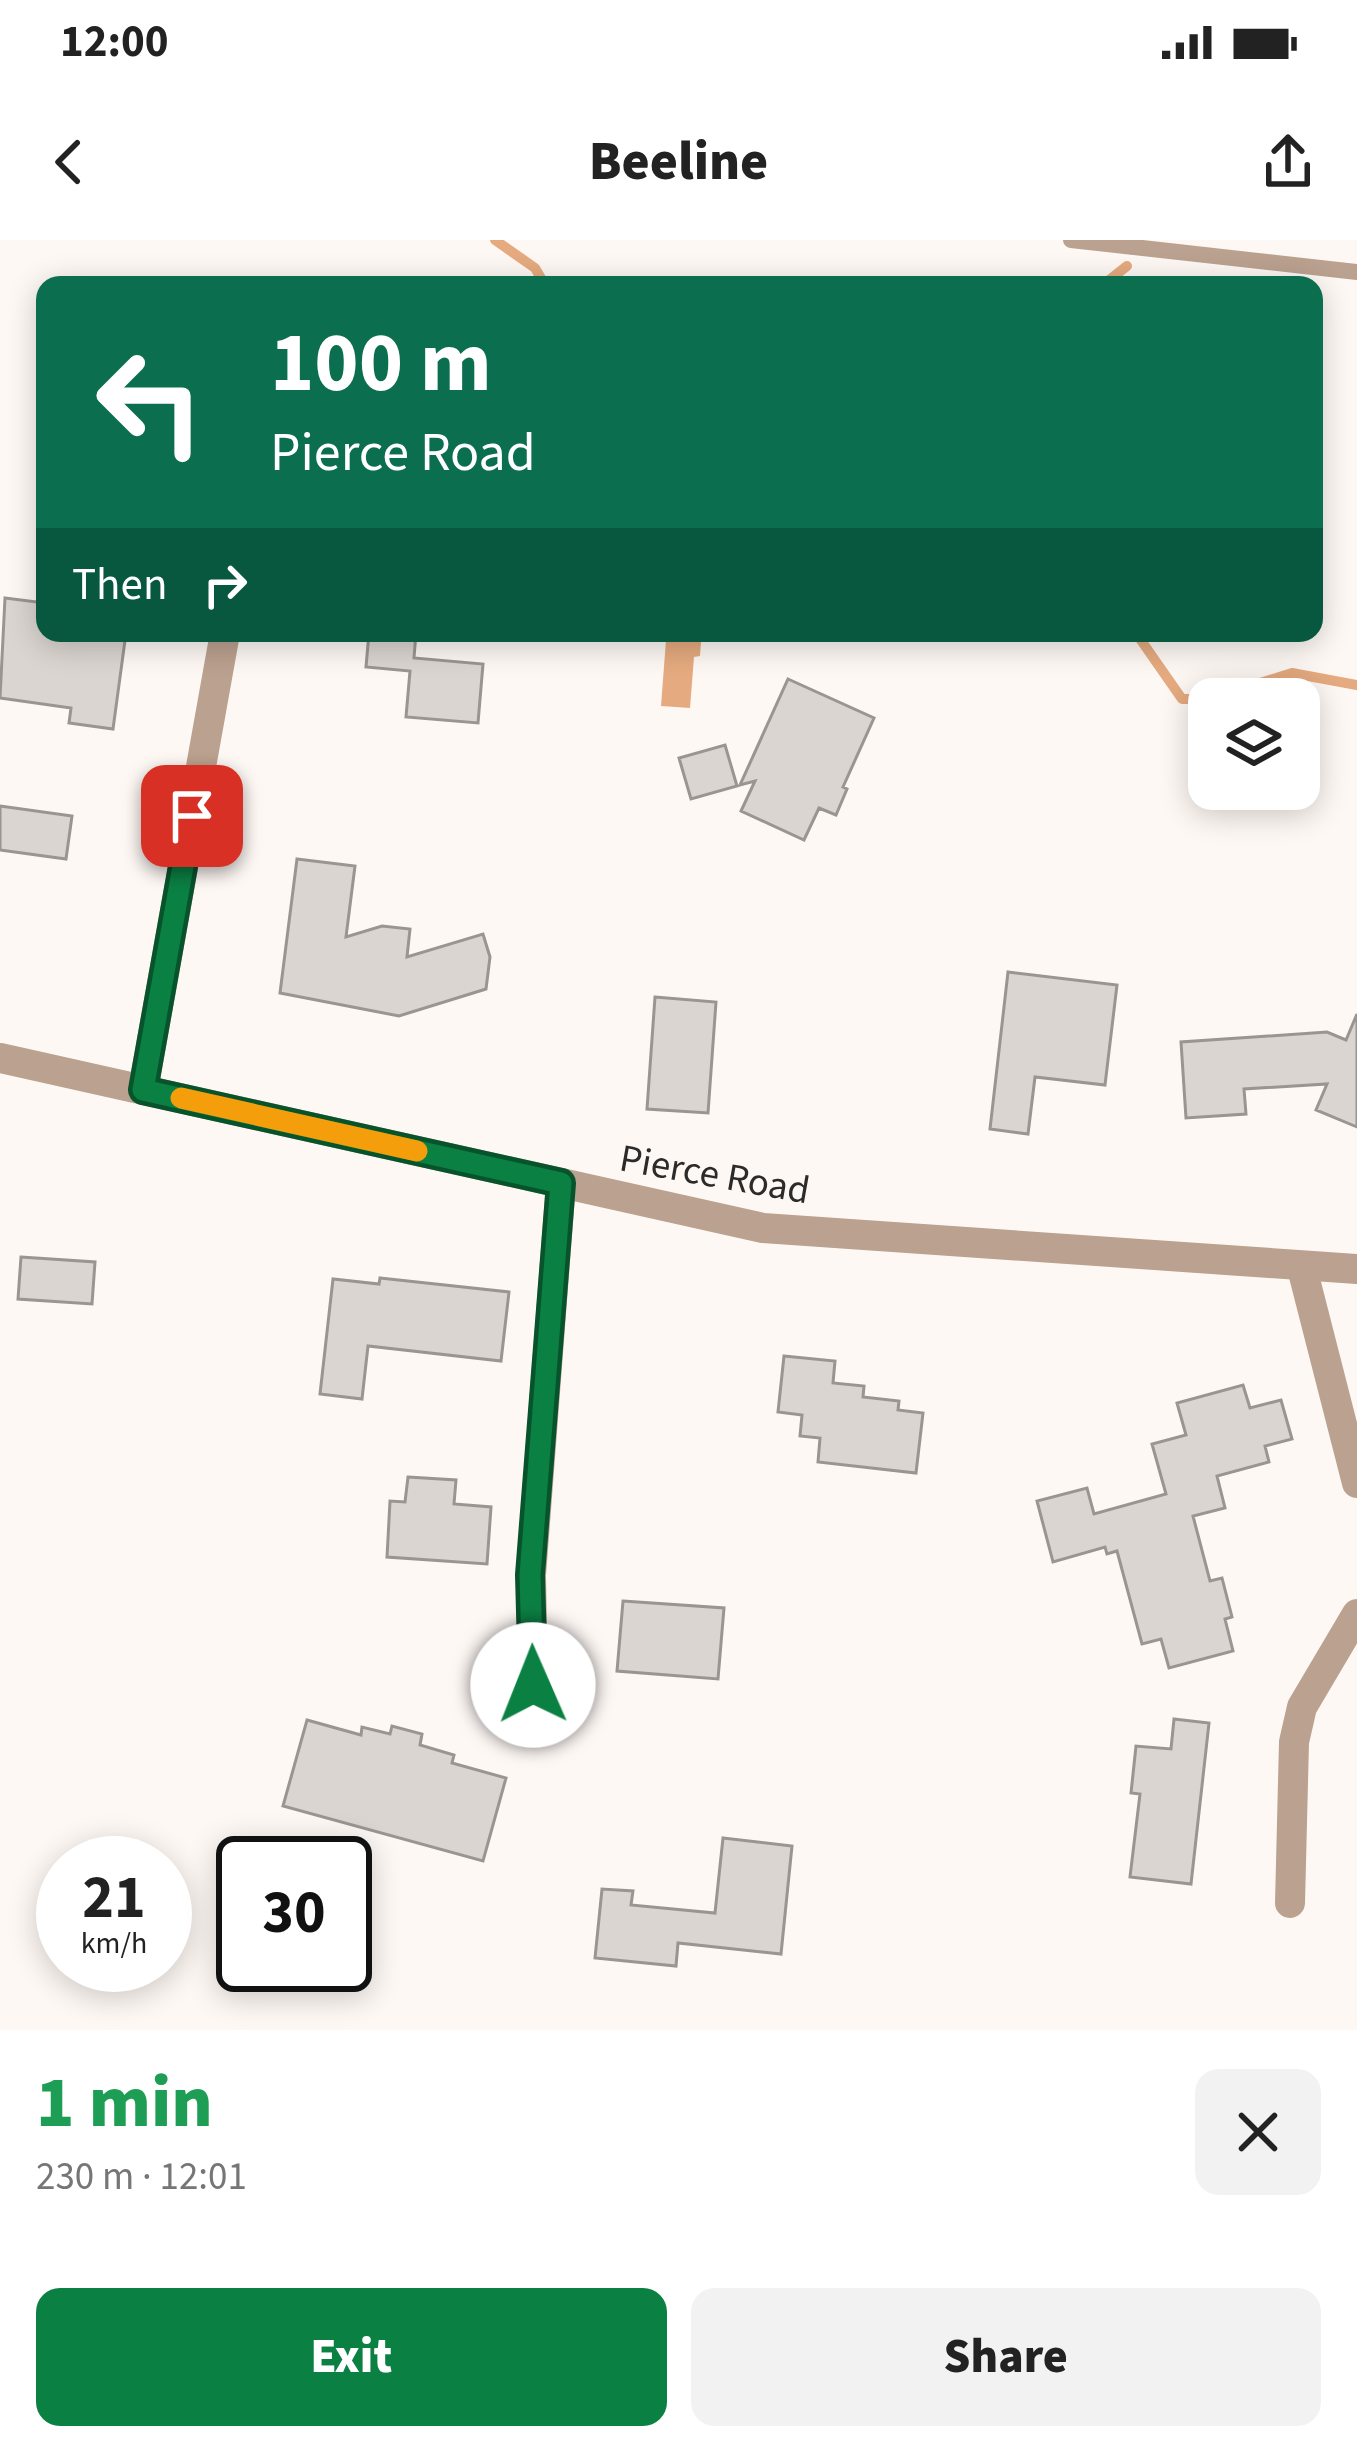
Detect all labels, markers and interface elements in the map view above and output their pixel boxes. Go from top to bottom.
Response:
text: 12:00 [60,10,169,74]
text: Beeline [589,124,768,201]
icon: back [36,129,102,195]
icon: share [1255,129,1321,195]
text: 100 m [270,304,492,424]
icon: left [72,324,228,480]
text: Pierce Road [270,415,536,492]
icon: right [192,552,258,618]
text: Then [72,553,168,617]
map controls [1188,678,1320,810]
button: layers [1188,678,1320,810]
pin [141,765,243,867]
icon: arrive [159,783,225,849]
street label: Pierce Road [615,1131,814,1219]
position arrow [470,1622,596,1748]
speed limit sign: 30 [216,1836,372,1992]
text: 21 [82,1856,146,1941]
text: km/h [81,1922,147,1965]
text: 1 min [36,2052,213,2155]
button: close [1195,2069,1321,2195]
text: 230 m · 12:01 [36,2149,247,2205]
button: Exit [36,2288,667,2426]
button: Share [691,2288,1321,2426]

